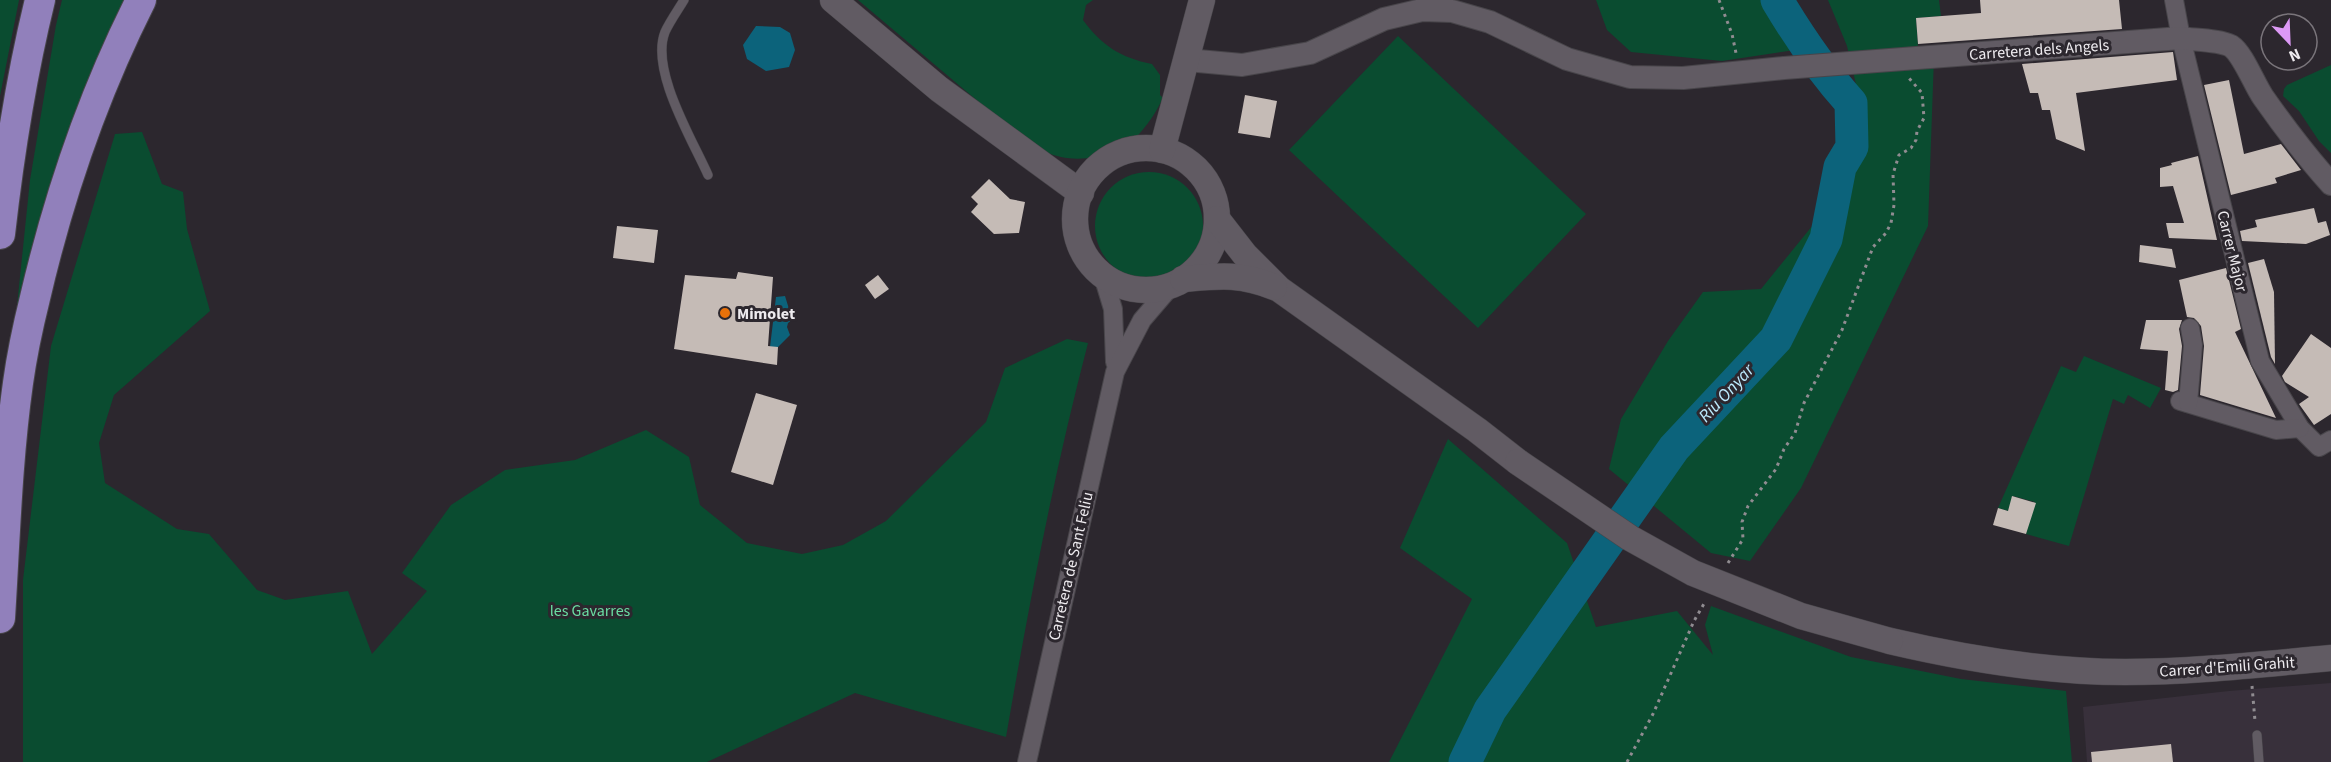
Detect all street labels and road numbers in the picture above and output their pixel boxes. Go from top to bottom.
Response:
street label: Carretera dels Angels [1968,34,2110,66]
street label: Carrer Major [2211,208,2253,294]
street label: Carretera de Sant Feliu [1043,490,1099,643]
street label: Carrer d'Emili Grahit [2159,651,2296,683]

